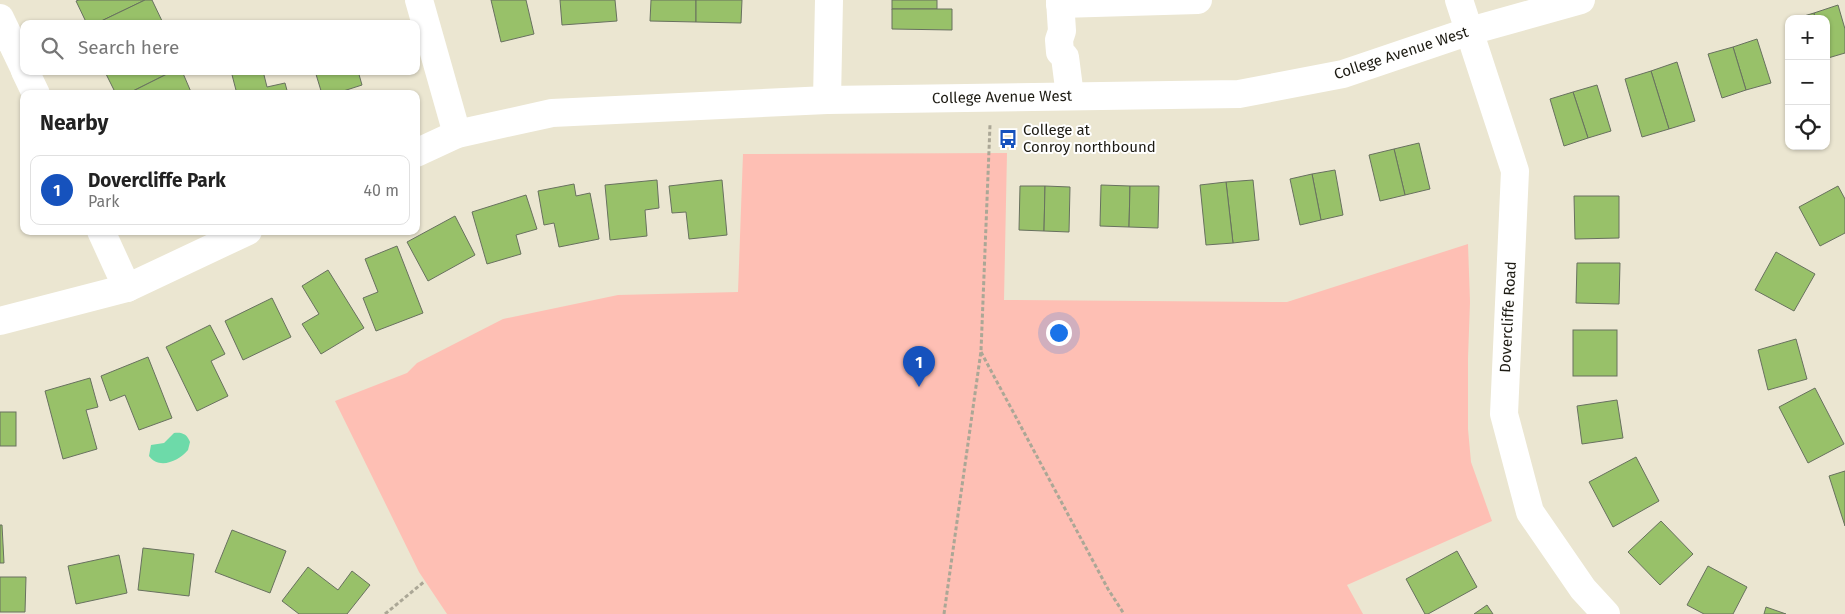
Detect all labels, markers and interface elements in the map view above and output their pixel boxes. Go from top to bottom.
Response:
map controls [1785,15,1830,150]
button: + [1785,15,1830,60]
search box [20,20,420,75]
street label: College Avenue West [1332,23,1471,83]
icon: search [38,34,66,62]
text: Search here [78,36,179,59]
button: − [1785,60,1830,105]
street label: College Avenue West [932,87,1073,107]
button: locate [1785,105,1830,150]
text: Nearby [40,110,108,136]
place label: College at Conroy northbound [1023,121,1156,156]
bus stop icon: College at Conroy northbound [997,128,1019,150]
text: Dovercliffe Park [88,169,226,192]
text: 1 [53,181,61,200]
text: 40 m [364,181,399,200]
text: Park [88,192,120,211]
street label: Dovercliffe Road [1496,261,1520,373]
your location [1046,320,1072,346]
pin: 1 [903,346,935,387]

